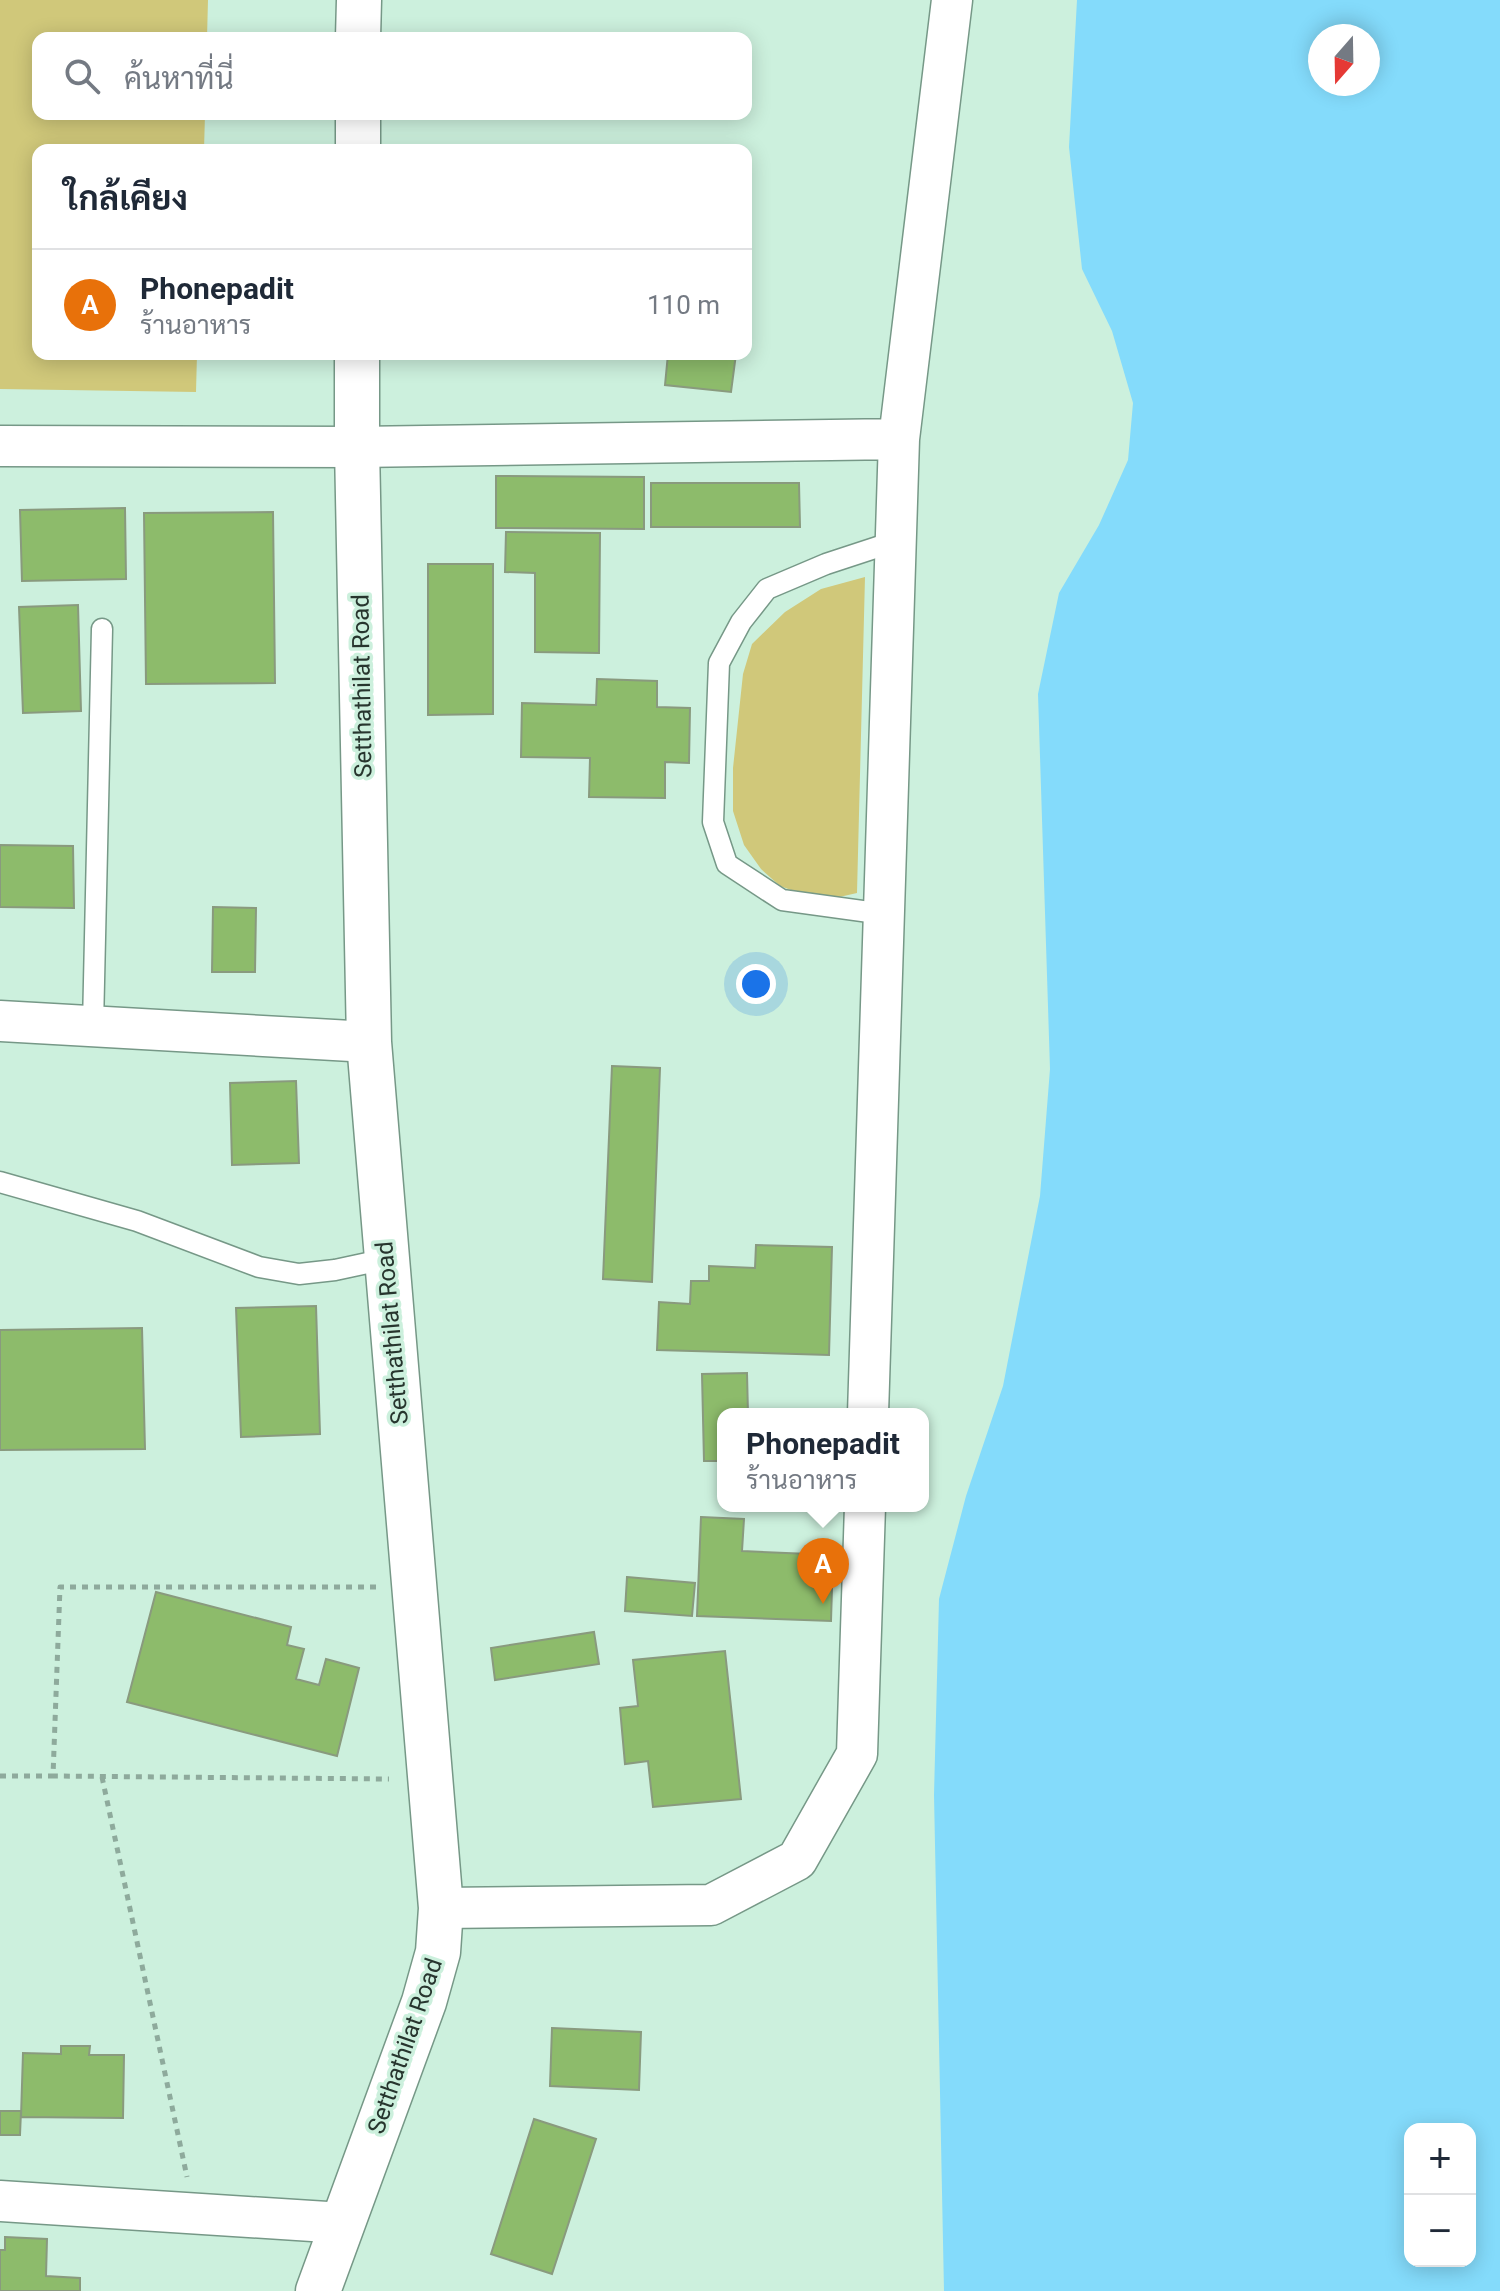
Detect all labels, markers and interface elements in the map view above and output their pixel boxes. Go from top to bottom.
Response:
north arrow [1308,24,1380,96]
search box [32,32,752,120]
icon: search [60,54,104,98]
text: ค้นหาที่นี่ [124,61,234,96]
text: ใกล้เคียง [64,178,188,218]
text: Phonepadit [140,271,294,306]
text: A [81,290,99,320]
text: 110 m [647,290,720,320]
text: ร้านอาหาร [140,310,251,340]
street label: Setthathilat Road [346,594,378,778]
your location [736,964,776,1004]
street label: Setthathilat Road [370,1240,414,1426]
popup [717,1408,929,1512]
text: Phonepadit [746,1426,900,1461]
text: ร้านอาหาร [746,1465,857,1495]
pin: A [797,1538,849,1604]
street label: Setthathilat Road [362,1955,448,2137]
map controls [1404,2123,1476,2267]
button: + [1404,2123,1476,2195]
button: − [1404,2195,1476,2267]

